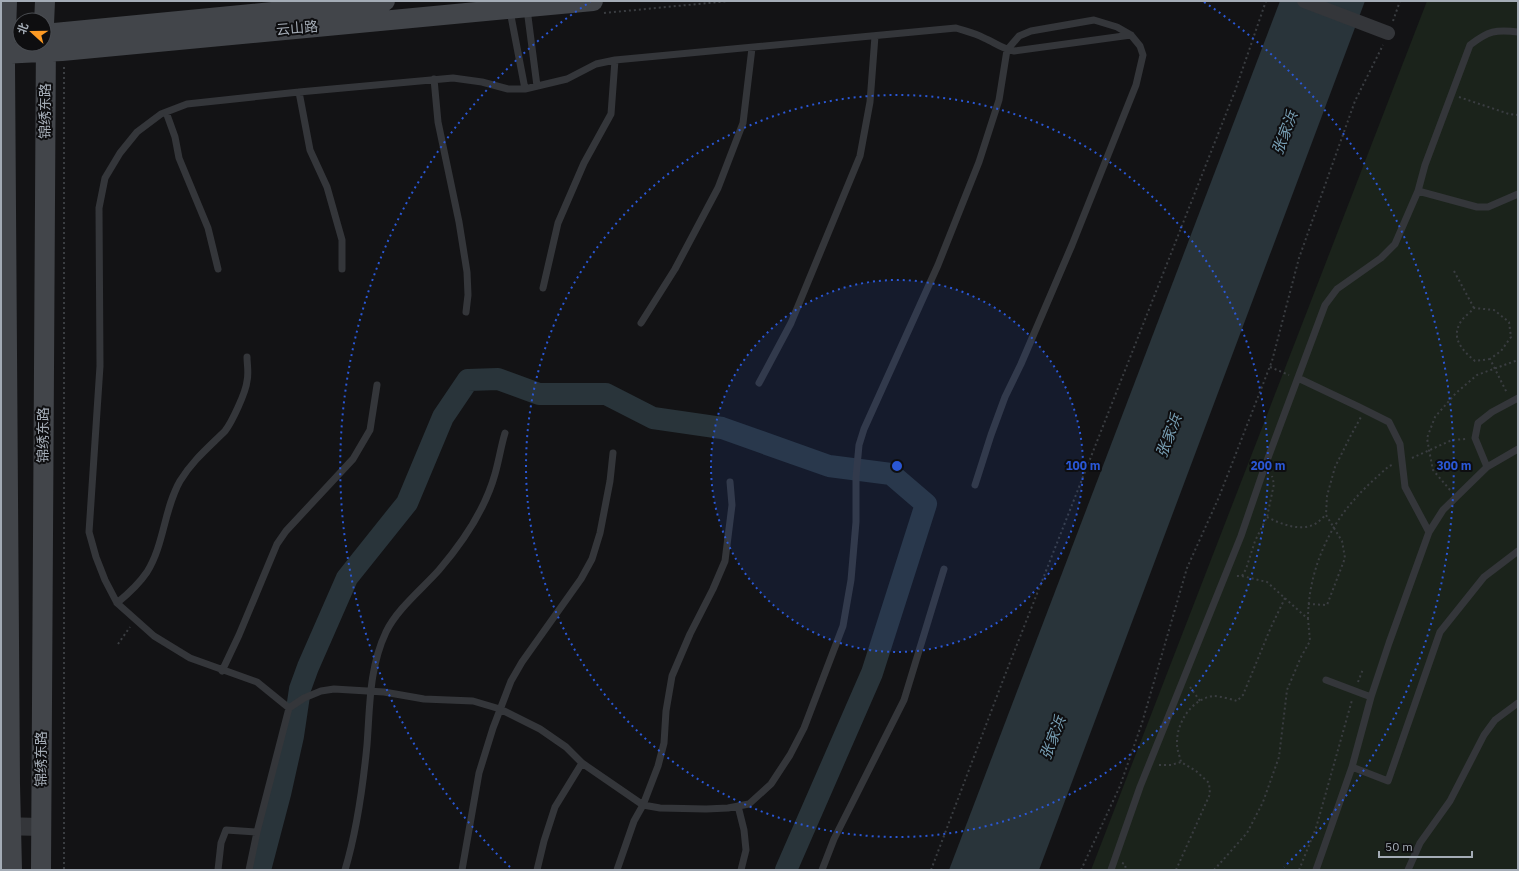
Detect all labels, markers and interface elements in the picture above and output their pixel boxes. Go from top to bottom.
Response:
north arrow [12,12,52,52]
street label: 云山路 [275,17,319,39]
text: 北 [14,21,31,36]
street label: 锦绣东路 [36,83,54,139]
water label: 张家浜 [1268,107,1302,157]
street label: 锦绣东路 [34,407,52,463]
water label: 张家浜 [1152,410,1186,460]
text: 100 m [1065,458,1101,473]
text: 200 m [1250,458,1286,473]
text: 300 m [1436,458,1472,473]
centre of rings [890,459,904,473]
water label: 张家浜 [1036,712,1070,762]
street label: 锦绣东路 [32,731,50,787]
scale bar [1379,833,1472,859]
text: 50 m [1385,839,1413,854]

